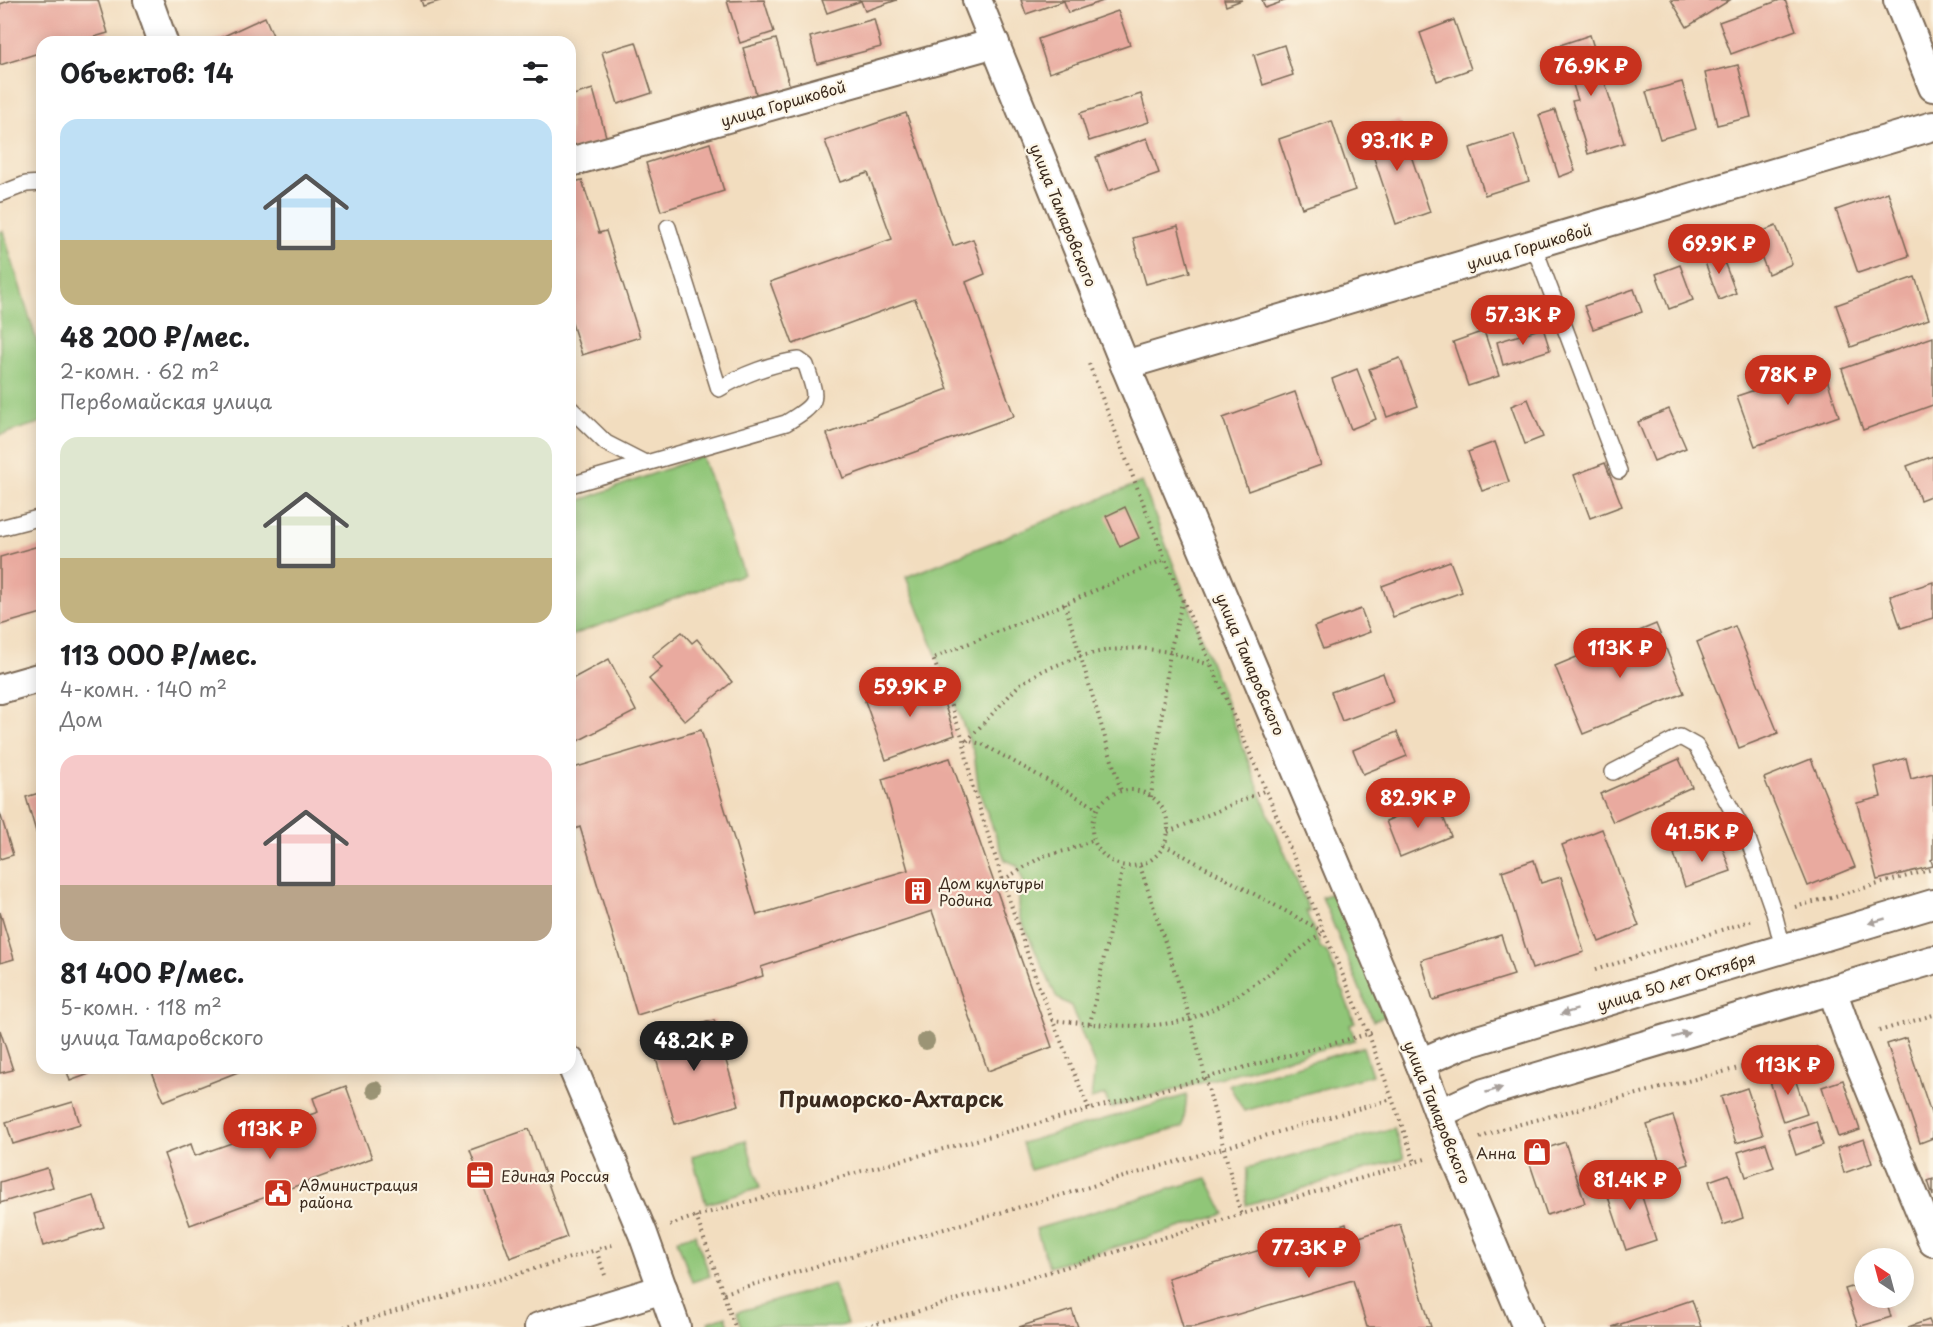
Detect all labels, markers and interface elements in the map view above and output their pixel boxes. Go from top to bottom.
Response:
pin: 76.9K ₽ [1536,46,1646,97]
text: 76.9K ₽ [1554,50,1628,80]
text: Объектов: 14 [60,53,234,92]
icon: filters [519,56,552,89]
street label: улица Горшковой [718,74,848,132]
pin: 93.1K ₽ [1342,121,1452,172]
text: 93.1K ₽ [1361,125,1433,155]
street label: улица Тамаровского [1025,140,1103,290]
icon: home [252,158,360,266]
street label: улица Горшковой [1464,217,1594,275]
pin: 69.9K ₽ [1664,224,1774,275]
text: 69.9K ₽ [1682,228,1756,258]
pin: 57.3K ₽ [1468,295,1578,346]
text: 57.3K ₽ [1485,299,1561,329]
text: 48 200 ₽/мес. [60,317,250,356]
pin: 78K ₽ [1746,355,1830,406]
text: 2-комн. · 62 m² [60,356,219,386]
text: 78K ₽ [1759,359,1817,389]
text: Первомайская улица [60,386,272,416]
icon: home [252,476,360,584]
street label: улица Тамаровского [1211,589,1291,739]
pin: 113K ₽ [1571,628,1669,679]
text: 113K ₽ [1587,632,1653,662]
text: 113 000 ₽/мес. [60,635,257,674]
pin: 59.9K ₽ [855,667,965,718]
text: 59.9K ₽ [873,671,947,701]
text: 4-комн. · 140 m² [60,674,227,704]
text: Дом [60,704,103,734]
pin: 82.9K ₽ [1363,778,1473,829]
text: 82.9K ₽ [1380,782,1456,812]
icon: home [252,794,360,902]
pin: 41.5K ₽ [1647,812,1757,863]
text: 41.5K ₽ [1665,816,1739,846]
place label: Дом культуры Родина [938,871,1044,911]
building icon: Дом культуры Родина [902,875,934,907]
one-way arrow [1868,917,1886,926]
street label: улица 50 лет Октября [1594,946,1758,1016]
text: 81 400 ₽/мес. [60,953,244,992]
text: 5-комн. · 118 m² [60,992,222,1022]
one-way arrow [1560,1008,1578,1017]
pin: 48.2K ₽ [639,1021,749,1072]
text: улица Тамаровского [60,1022,264,1052]
text: 48.2K ₽ [654,1025,734,1055]
one-way arrow [1672,1030,1690,1039]
street label: улица Тамаровского [1399,1037,1477,1187]
pin: 113K ₽ [1739,1045,1837,1096]
text: 113K ₽ [1755,1049,1821,1079]
district label: Приморско-Ахтарск [779,1082,1004,1114]
one-way arrow [1485,1085,1503,1094]
pin: 113K ₽ [221,1109,319,1160]
text: 113K ₽ [237,1113,303,1143]
shop icon: Анна [1521,1136,1553,1168]
place label: Анна [1476,1141,1517,1164]
office icon: Единая Россия [464,1159,496,1191]
pin: 81.4K ₽ [1575,1160,1685,1211]
place label: Единая Россия [501,1164,610,1187]
text: 81.4K ₽ [1593,1164,1667,1194]
place label: Администрация района [299,1173,418,1213]
public building icon: Администрация района [262,1177,294,1209]
pin: 77.3K ₽ [1254,1228,1364,1279]
text: 77.3K ₽ [1271,1232,1347,1262]
north arrow [1854,1248,1914,1308]
map controls [1854,1248,1914,1308]

